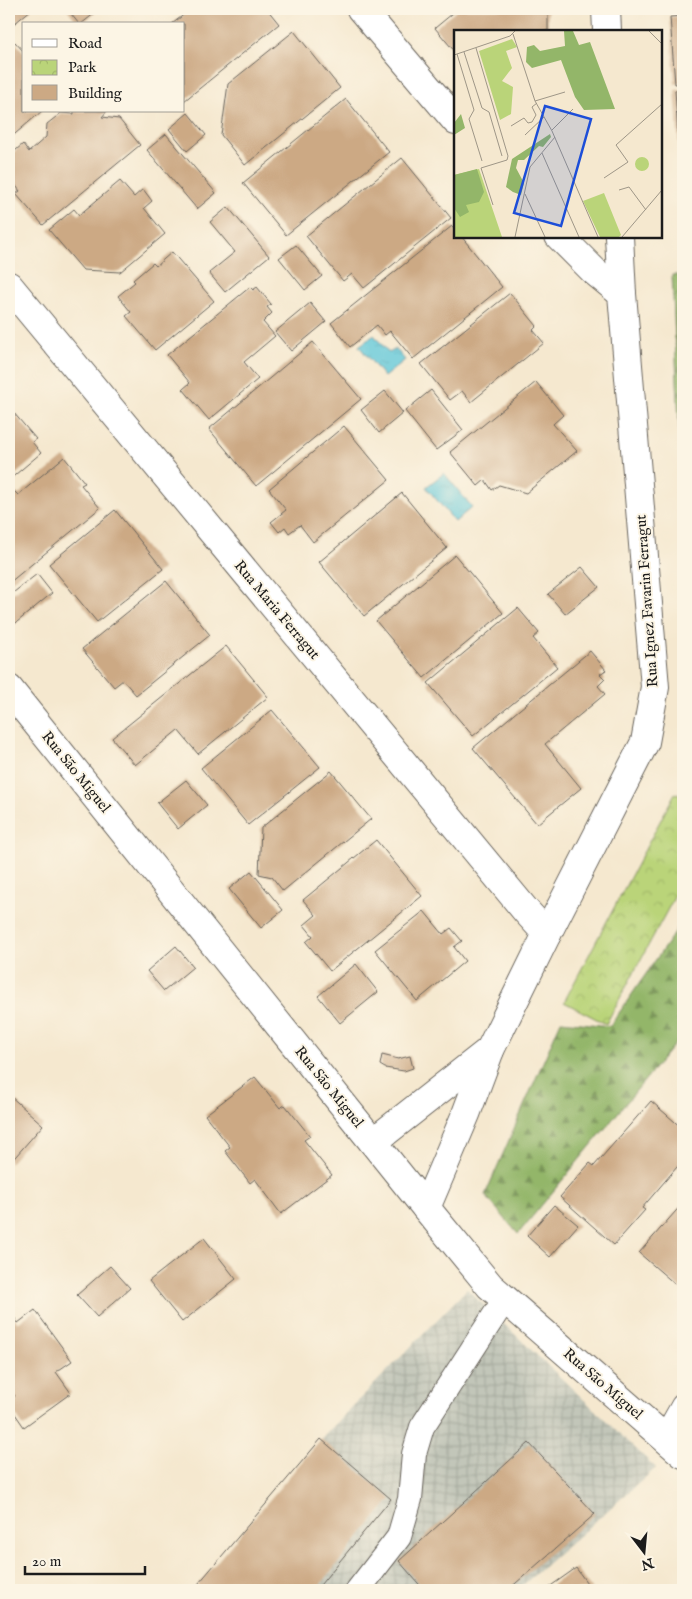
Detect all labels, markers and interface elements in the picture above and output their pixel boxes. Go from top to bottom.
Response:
legend [22,22,185,112]
inset map [454,30,662,238]
text: Road [68,34,103,53]
text: Park [68,58,98,77]
text: Building [68,84,123,103]
street label: Rua Ignez Favarin Ferragut [631,514,663,688]
street label: Rua Maria Ferragut [230,557,324,663]
street label: Rua São Miguel [37,727,115,817]
street label: Rua São Miguel [290,1042,368,1132]
street label: Rua São Miguel [559,1344,647,1424]
north arrow [620,1526,670,1576]
scale bar [25,1544,145,1576]
text: 20 m [32,1552,62,1571]
text: N [639,1553,657,1574]

